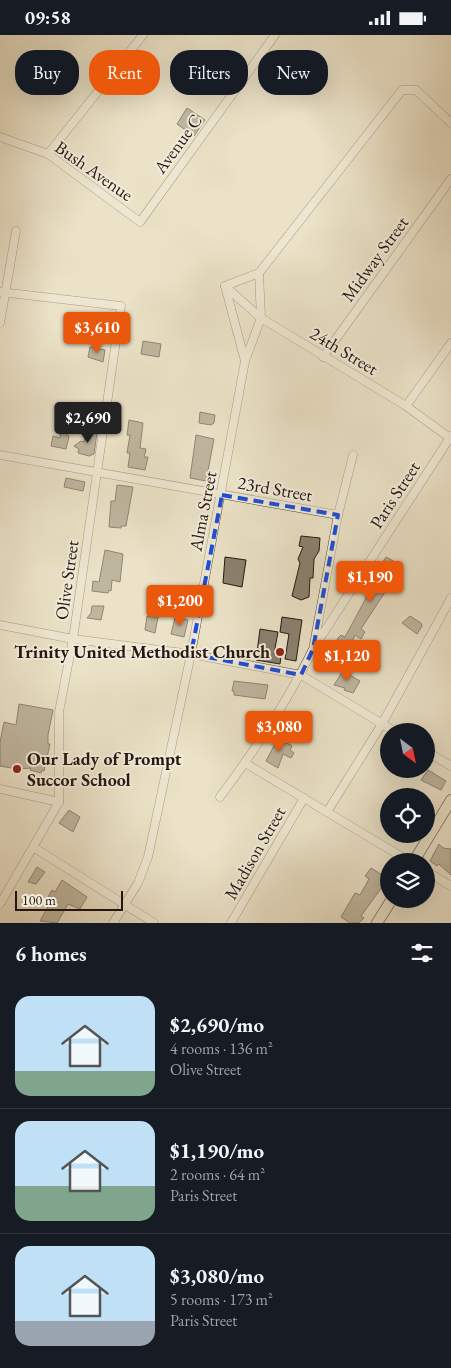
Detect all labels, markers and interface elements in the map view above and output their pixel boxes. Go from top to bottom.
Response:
text: 09:58 [25,5,71,30]
chip: Buy [15,50,79,95]
chip: Rent [89,50,160,95]
chip: Filters [170,50,248,95]
chip: New [258,50,328,95]
street label: Avenue C [148,109,207,179]
street label: Bush Avenue [51,135,138,206]
street label: Midway Street [336,211,413,306]
pin: $3,610 [56,311,138,354]
text: $3,610 [74,317,120,338]
street label: 24th Street [306,321,383,380]
pin: $2,690 [47,401,129,444]
text: $2,690 [65,407,111,428]
street label: Paris Street [364,456,425,533]
street label: Alma Street [183,469,222,554]
street label: 23rd Street [236,471,315,506]
street label: Olive Street [50,538,84,621]
pin: $1,190 [329,561,411,603]
text: $1,190 [347,566,393,587]
pin: $1,200 [139,585,221,627]
text: $1,200 [157,590,203,611]
pin: $1,120 [306,639,388,682]
place label: Trinity United Methodist Church [14,640,270,663]
text: $1,120 [324,645,370,666]
marker: Trinity United Methodist Church [274,646,286,658]
pin: $3,080 [238,711,320,753]
text: $3,080 [256,716,302,737]
north arrow [380,723,435,777]
map controls [380,723,435,908]
place label: Our Lady of Prompt Succor School [27,747,182,791]
marker: Our Lady of Prompt Succor School [11,763,23,775]
button: locate [380,788,435,843]
street label: Madison Street [219,802,291,904]
button: layers [380,853,435,908]
scale bar [15,888,122,911]
text: 100 m [22,891,56,909]
icon: filters [408,939,436,967]
text: 6 homes [15,940,87,967]
text: $2,690/mo [170,1011,264,1038]
icon: home [55,1016,115,1076]
text: 4 rooms · 136 m² [170,1038,273,1059]
text: Olive Street [170,1059,241,1080]
text: $1,190/mo [170,1137,264,1164]
icon: home [55,1141,115,1201]
text: 2 rooms · 64 m² [170,1164,265,1185]
text: Paris Street [170,1185,237,1206]
text: $3,080/mo [170,1262,264,1289]
icon: home [55,1266,115,1326]
text: 5 rooms · 173 m² [170,1289,273,1310]
text: Paris Street [170,1310,237,1331]

